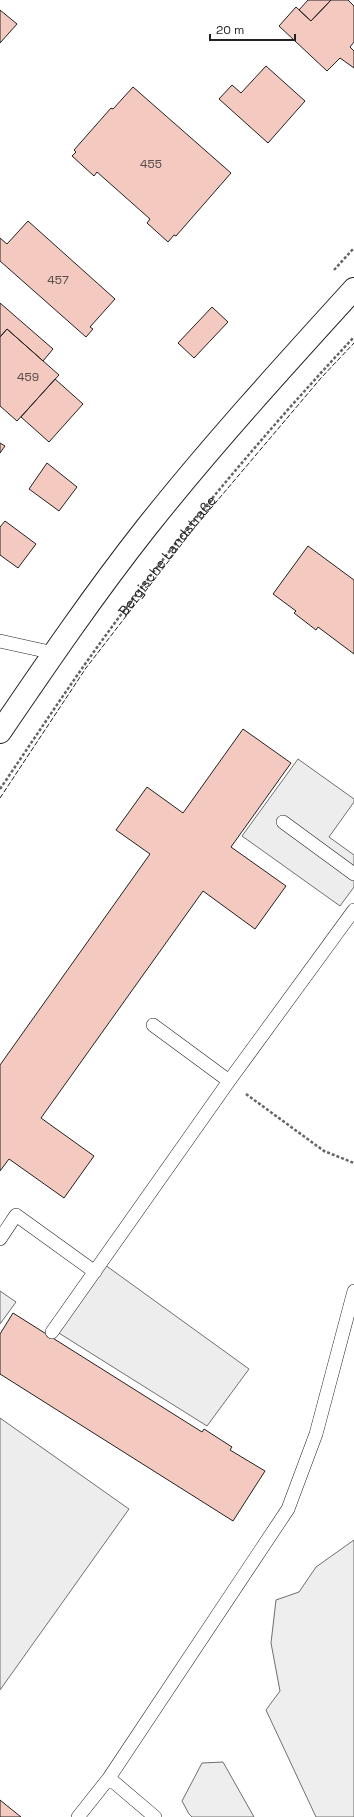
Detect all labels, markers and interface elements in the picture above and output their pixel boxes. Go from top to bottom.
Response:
scale bar [210,16,295,42]
text: 20 m [216,22,244,38]
house number: 455 [140,156,162,172]
house number: 457 [47,272,69,288]
house number: 459 [17,369,39,385]
street label: Bergische Landstraße [114,492,220,620]

